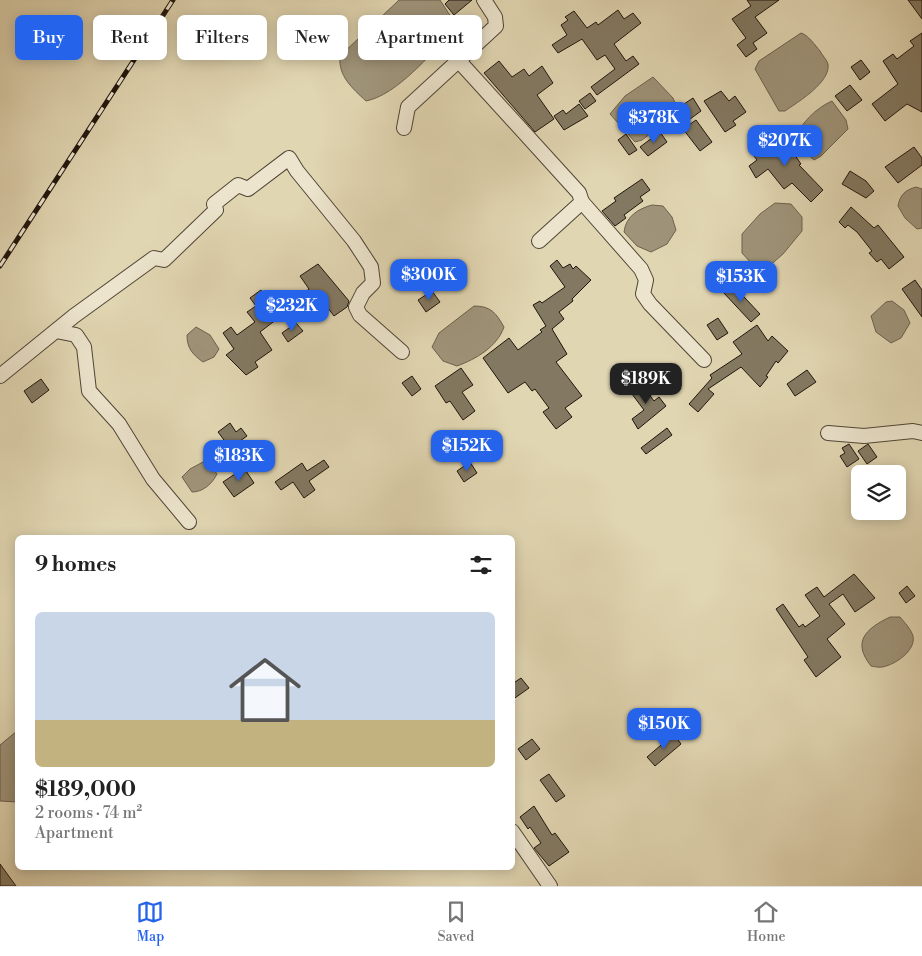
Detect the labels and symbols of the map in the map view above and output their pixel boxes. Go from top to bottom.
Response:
pin: $378K [619,102,689,144]
pin: $207K [750,124,820,167]
pin: $300K [394,258,464,301]
pin: $153K [706,260,776,303]
pin: $232K [257,290,327,332]
pin: $189K [611,362,681,405]
pin: $152K [432,430,502,472]
pin: $183K [204,440,274,482]
pin: $150K [629,708,699,750]

